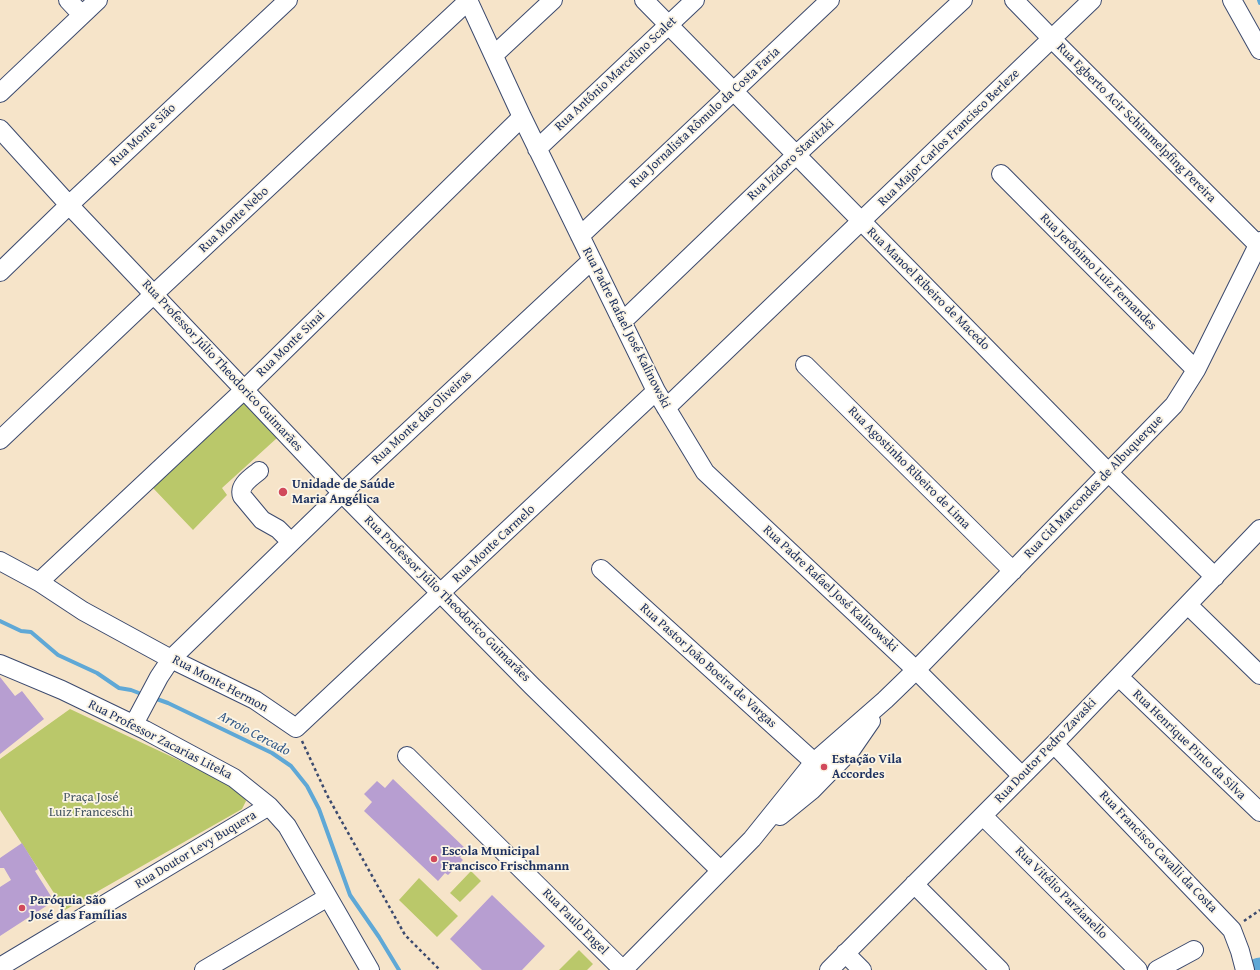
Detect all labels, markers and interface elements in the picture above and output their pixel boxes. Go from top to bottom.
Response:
street label: Rua Antônio Marcelino Scalet [552,13,680,135]
street label: Rua Egberto Acir Schimmelpfing Pereira [1053,40,1219,206]
street label: Rua Jornalista Rômulo da Costa Faria [627,44,783,192]
street label: Rua Major Carlos Francisco Berleze [875,66,1023,210]
street label: Rua Monte Sião [107,101,179,169]
street label: Rua Izidoro Stavitzki [744,116,838,204]
street label: Rua Monte Nebo [196,184,272,256]
street label: Rua Jerônimo Luiz Fernandes [1036,210,1160,334]
street label: Rua Manoel Ribeiro de Macedo [863,224,993,354]
street label: Rua Padre Rafael José Kalinowski [578,245,674,411]
street label: Rua Professor Júlio Theodorico Guimarães [138,277,306,455]
street label: Rua Monte Sinai [254,308,328,380]
street label: Rua Monte das Oliveiras [369,368,475,468]
street label: Rua Agostinho Ribeiro de Lima [844,403,974,533]
street label: Rua Cid Marcondes de Albuquerque [1021,412,1167,562]
place label: Unidade de Saúde Maria Angélica [292,477,395,508]
marker: Unidade de Saúde Maria Angélica [277,486,289,498]
street label: Rua Monte Carmelo [449,502,539,586]
street label: Rua Professor Júlio Theodorico Guimarães [361,513,533,685]
street label: Rua Padre Rafael José Kalinowski [759,522,901,656]
street label: Rua Pastor João Boeira de Vargas [636,600,780,732]
street label: Rua Monte Hermon [169,652,271,716]
street label: Rua Henrique Pinto da Silva [1129,687,1249,803]
street label: Rua Doutor Pedro Zavaski [992,695,1100,807]
street label: Rua Professor Zacarias Liteka [85,697,235,783]
water label: Arroio Cercado [215,708,293,760]
place label: Estação Vila Accordes [832,752,902,783]
marker: Estação Vila Accordes [819,762,829,772]
street label: Rua Francisco Cavalli da Costa [1096,788,1220,916]
park label: Praça José Luiz Franceschi [49,790,133,821]
street label: Rua Doutor Levy Buquera [133,808,259,892]
street label: Rua Vitélio Parzianello [1011,843,1111,943]
place label: Escola Municipal Francisco Frischmann [442,844,569,875]
marker: Escola Municipal Francisco Frischmann [429,854,439,864]
street label: Rua Paulo Engel [539,886,611,958]
place label: Paróquia São José das Famílias [30,893,127,924]
marker: Paróquia São José das Famílias [17,903,27,913]

